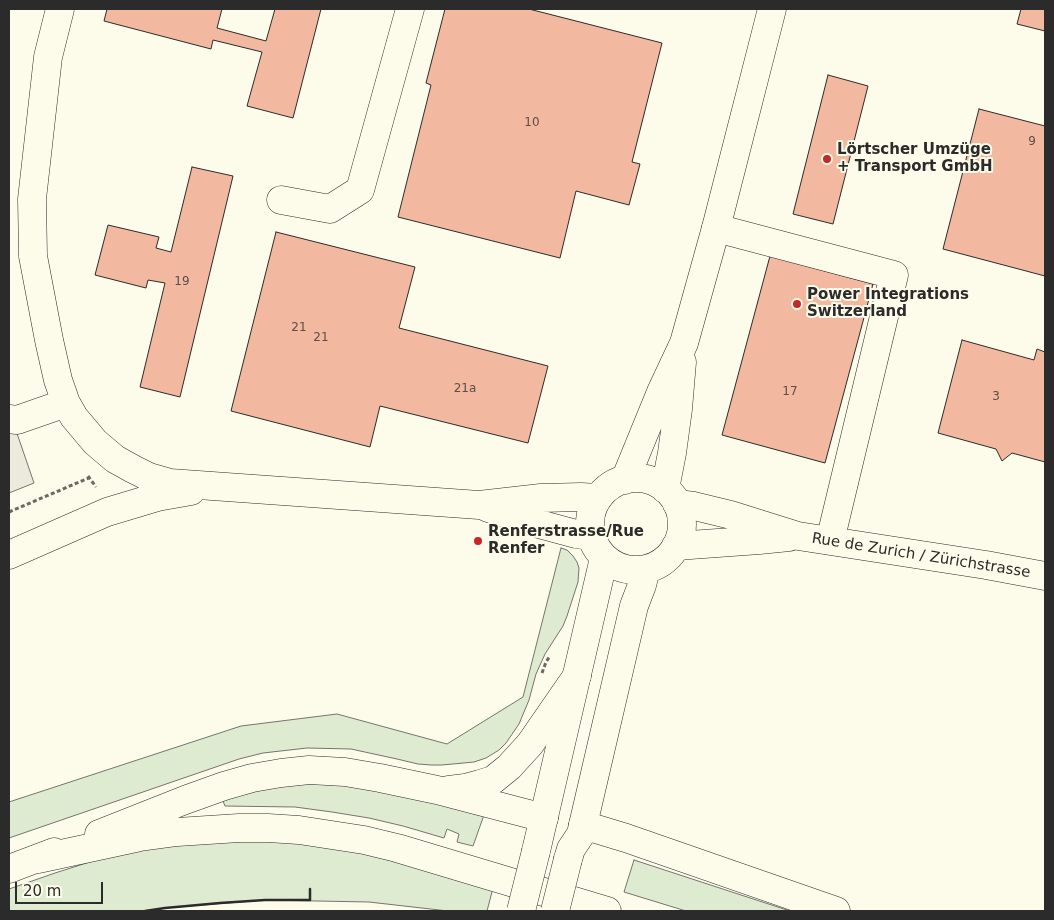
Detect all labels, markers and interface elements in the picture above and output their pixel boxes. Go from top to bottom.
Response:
house number: 10 [524,116,540,130]
house number: 9 [1028,135,1036,149]
place label: Lörtscher Umzüge + Transport GmbH [837,141,993,176]
marker: Lörtscher Umzüge + Transport GmbH [821,153,833,165]
house number: 19 [174,275,190,289]
place label: Power Integrations Switzerland [807,286,969,321]
marker: Power Integrations Switzerland [791,298,803,310]
house number: 21 [291,321,307,335]
house number: 21 [313,331,329,345]
house number: 21a [454,382,476,396]
house number: 17 [782,385,798,399]
house number: 3 [992,390,1000,404]
place label: Renferstrasse/Rue Renfer [488,523,644,558]
street label: Rue de Zurich / Zürichstrasse [810,530,1032,582]
marker: Renferstrasse/Rue Renfer [472,535,484,547]
scale bar [18,872,105,904]
text: 20 m [23,882,61,900]

